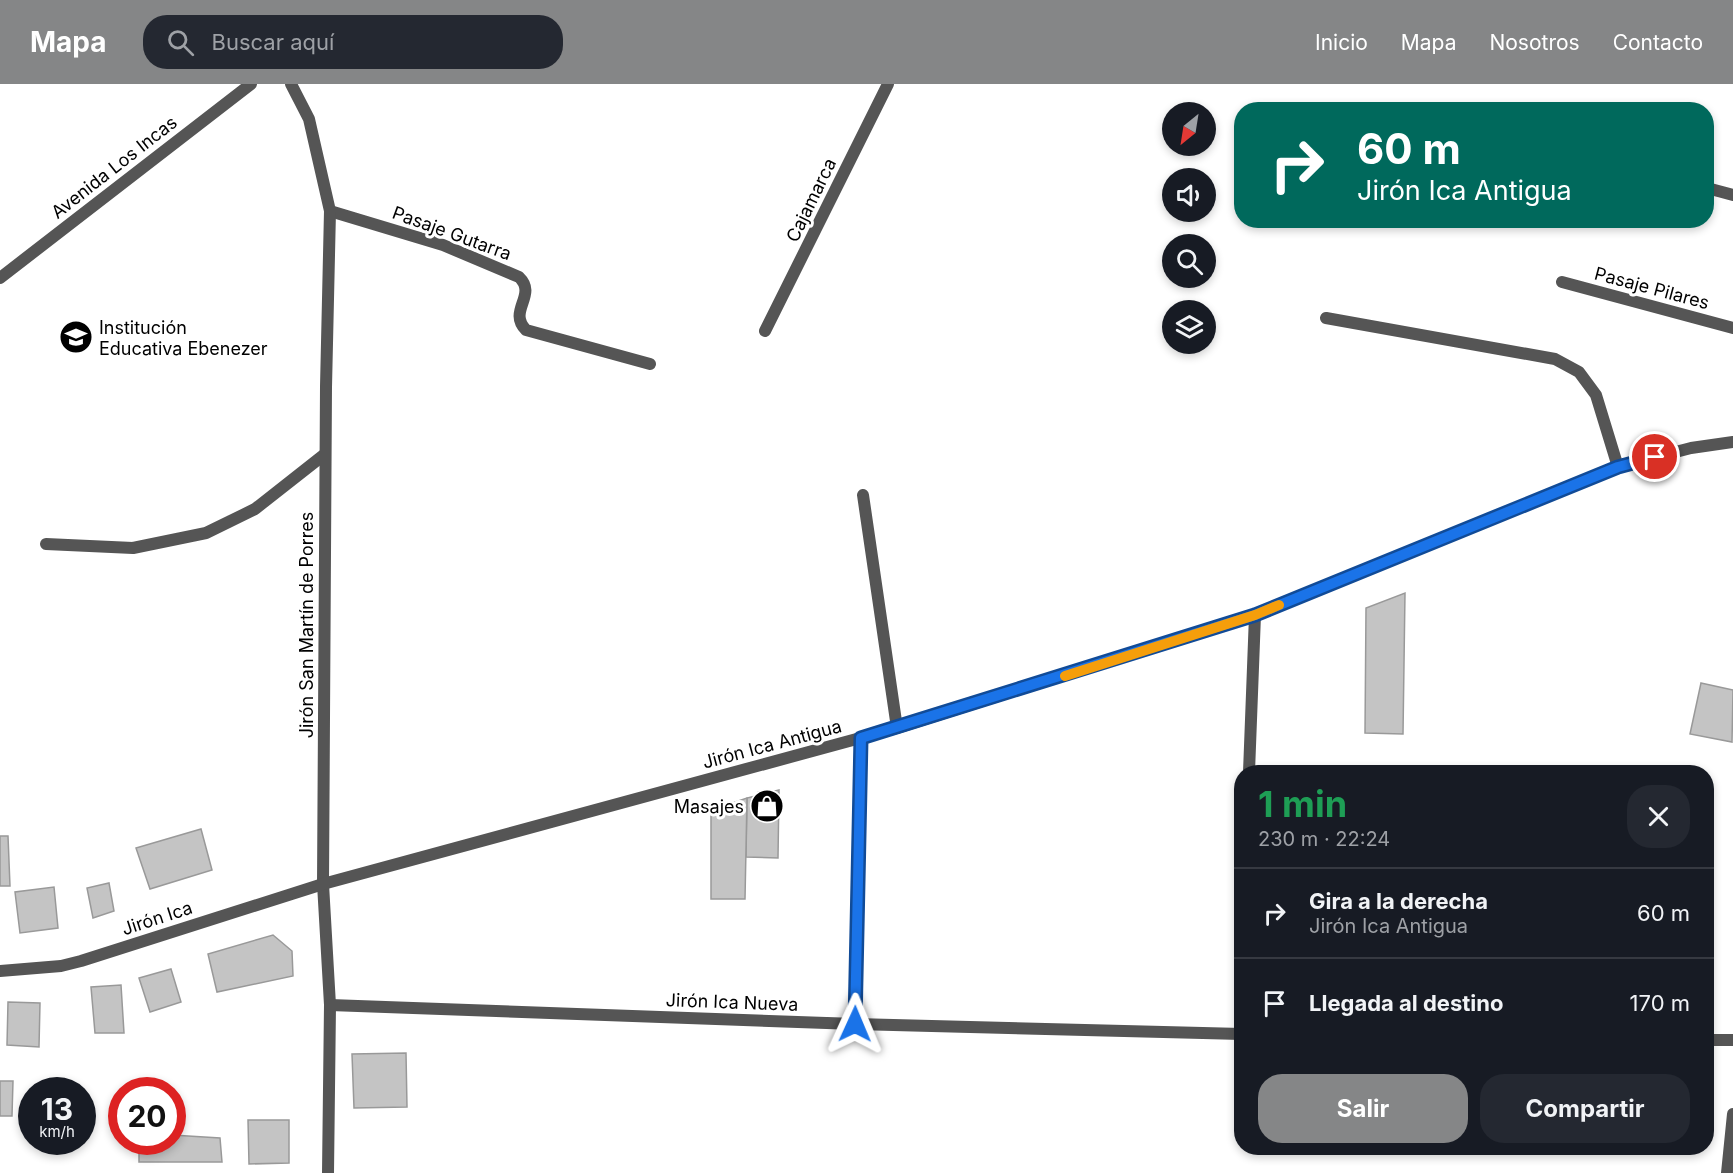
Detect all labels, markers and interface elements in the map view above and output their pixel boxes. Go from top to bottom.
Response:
search box [143,15,563,69]
text: Mapa [30,25,107,59]
icon: search [164,26,197,59]
text: Buscar aquí [212,29,334,55]
text: Inicio [1315,30,1368,55]
text: Mapa [1401,30,1456,55]
text: Nosotros [1489,30,1580,55]
text: Contacto [1613,30,1703,55]
north arrow [1162,102,1216,156]
map controls [1162,102,1216,354]
street label: Avenida Los Incas [47,111,181,223]
text: 60 m [1357,123,1461,174]
icon: right [1258,126,1336,204]
street label: Cajamarca [782,155,840,245]
button: sound [1162,168,1216,222]
text: Jirón Ica Antigua [1357,174,1572,207]
street label: Pasaje Gutarra [390,202,514,264]
button: search [1162,234,1216,288]
street label: Pasaje Pilares [1592,263,1712,313]
button: layers [1162,300,1216,354]
place label: Institución Educativa Ebenezer [99,317,268,359]
school or university icon: Institución Educativa Ebenezer [58,319,94,355]
pin [1629,431,1680,482]
icon: arrive [1638,440,1671,473]
street label: Jirón San Martín de Porres [296,512,317,738]
street label: Jirón Ica Antigua [700,715,844,773]
text: 1 min [1258,782,1347,826]
button: close [1627,785,1690,848]
shop icon: Masajes [749,788,785,824]
place label: Masajes [674,796,744,817]
text: 230 m · 22:24 [1258,827,1390,851]
text: Gira a la derecha [1309,888,1488,914]
street label: Jirón Ica [119,897,195,939]
icon: right [1258,897,1291,930]
text: 60 m [1637,900,1690,926]
text: Jirón Ica Antigua [1309,914,1468,938]
icon: arrive [1258,987,1291,1020]
street label: Jirón Ica Nueva [665,989,799,1015]
text: Llegada al destino [1309,990,1503,1016]
text: 170 m [1630,990,1690,1016]
position arrow [823,992,887,1056]
button: Salir [1258,1074,1468,1143]
button: Compartir [1480,1074,1690,1143]
speed limit sign: 20 [108,1077,186,1155]
text: 13 [41,1091,73,1127]
text: km/h [39,1122,75,1141]

